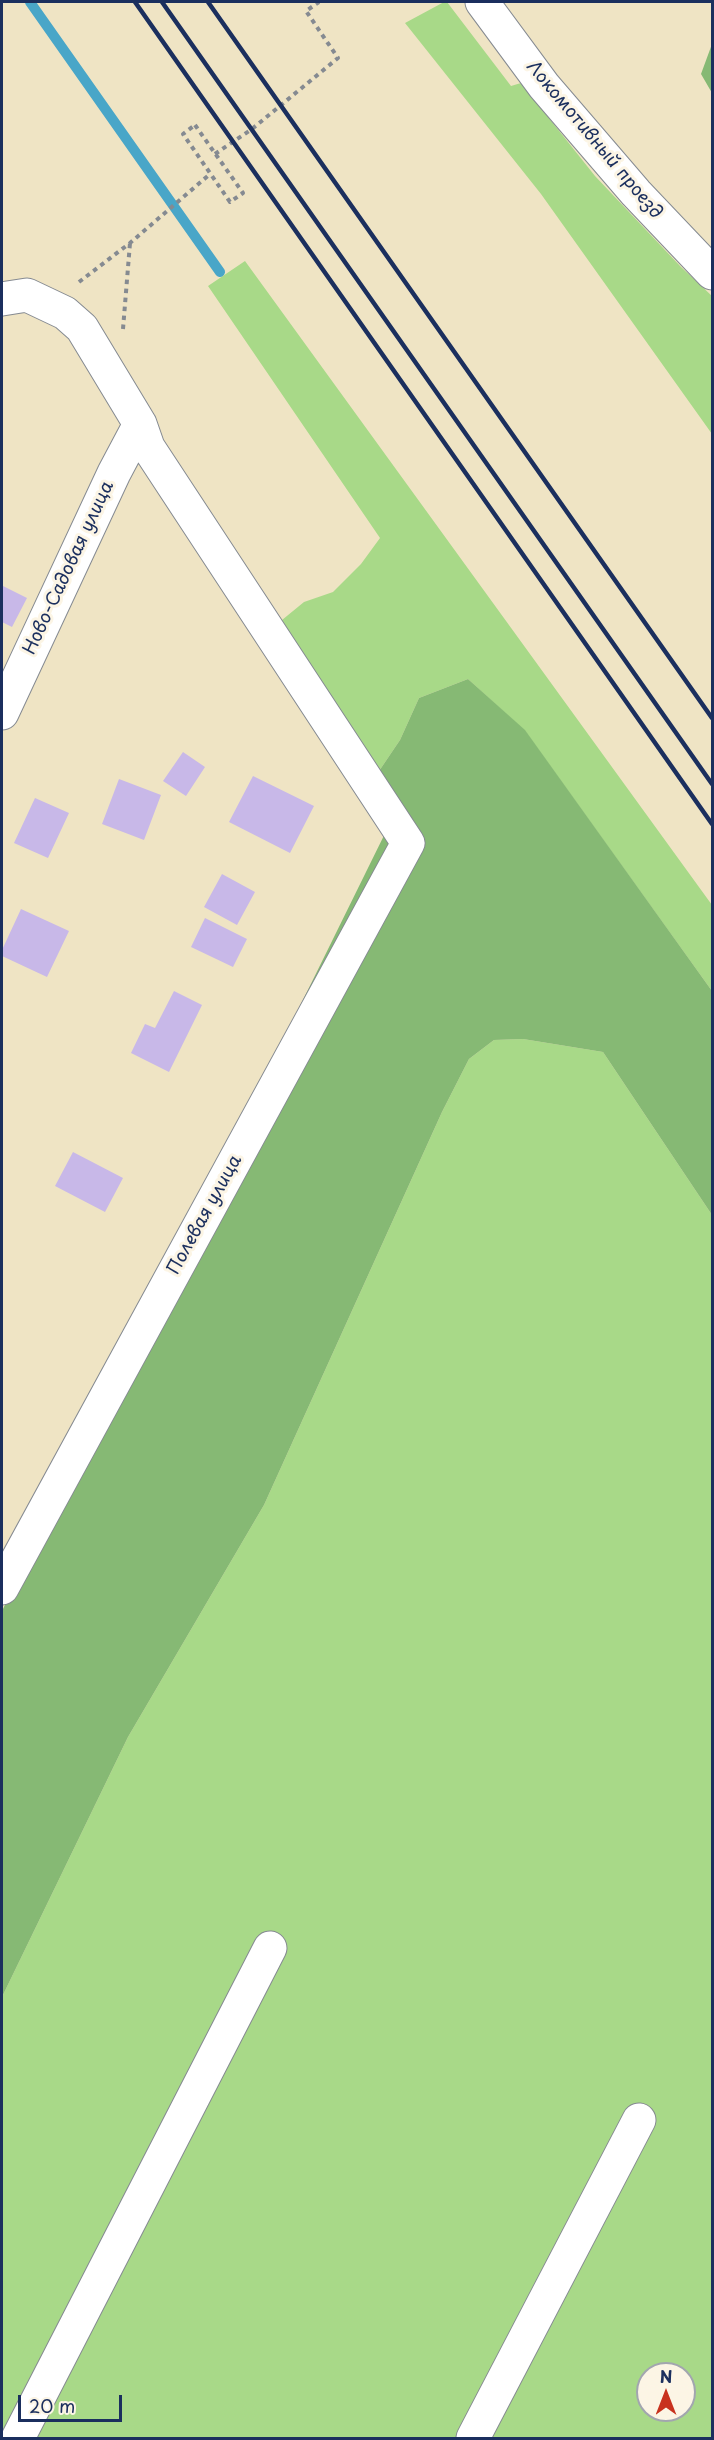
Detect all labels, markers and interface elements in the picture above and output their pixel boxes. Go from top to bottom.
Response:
street label: Локомотивный проезд [521,57,667,223]
street label: Ново-Садовая улица [19,478,119,658]
street label: Полевая улица [163,1151,247,1279]
north arrow [636,2362,696,2422]
text: N [660,2364,672,2388]
scale bar [21,2383,124,2421]
text: 20 m [29,2392,75,2419]

